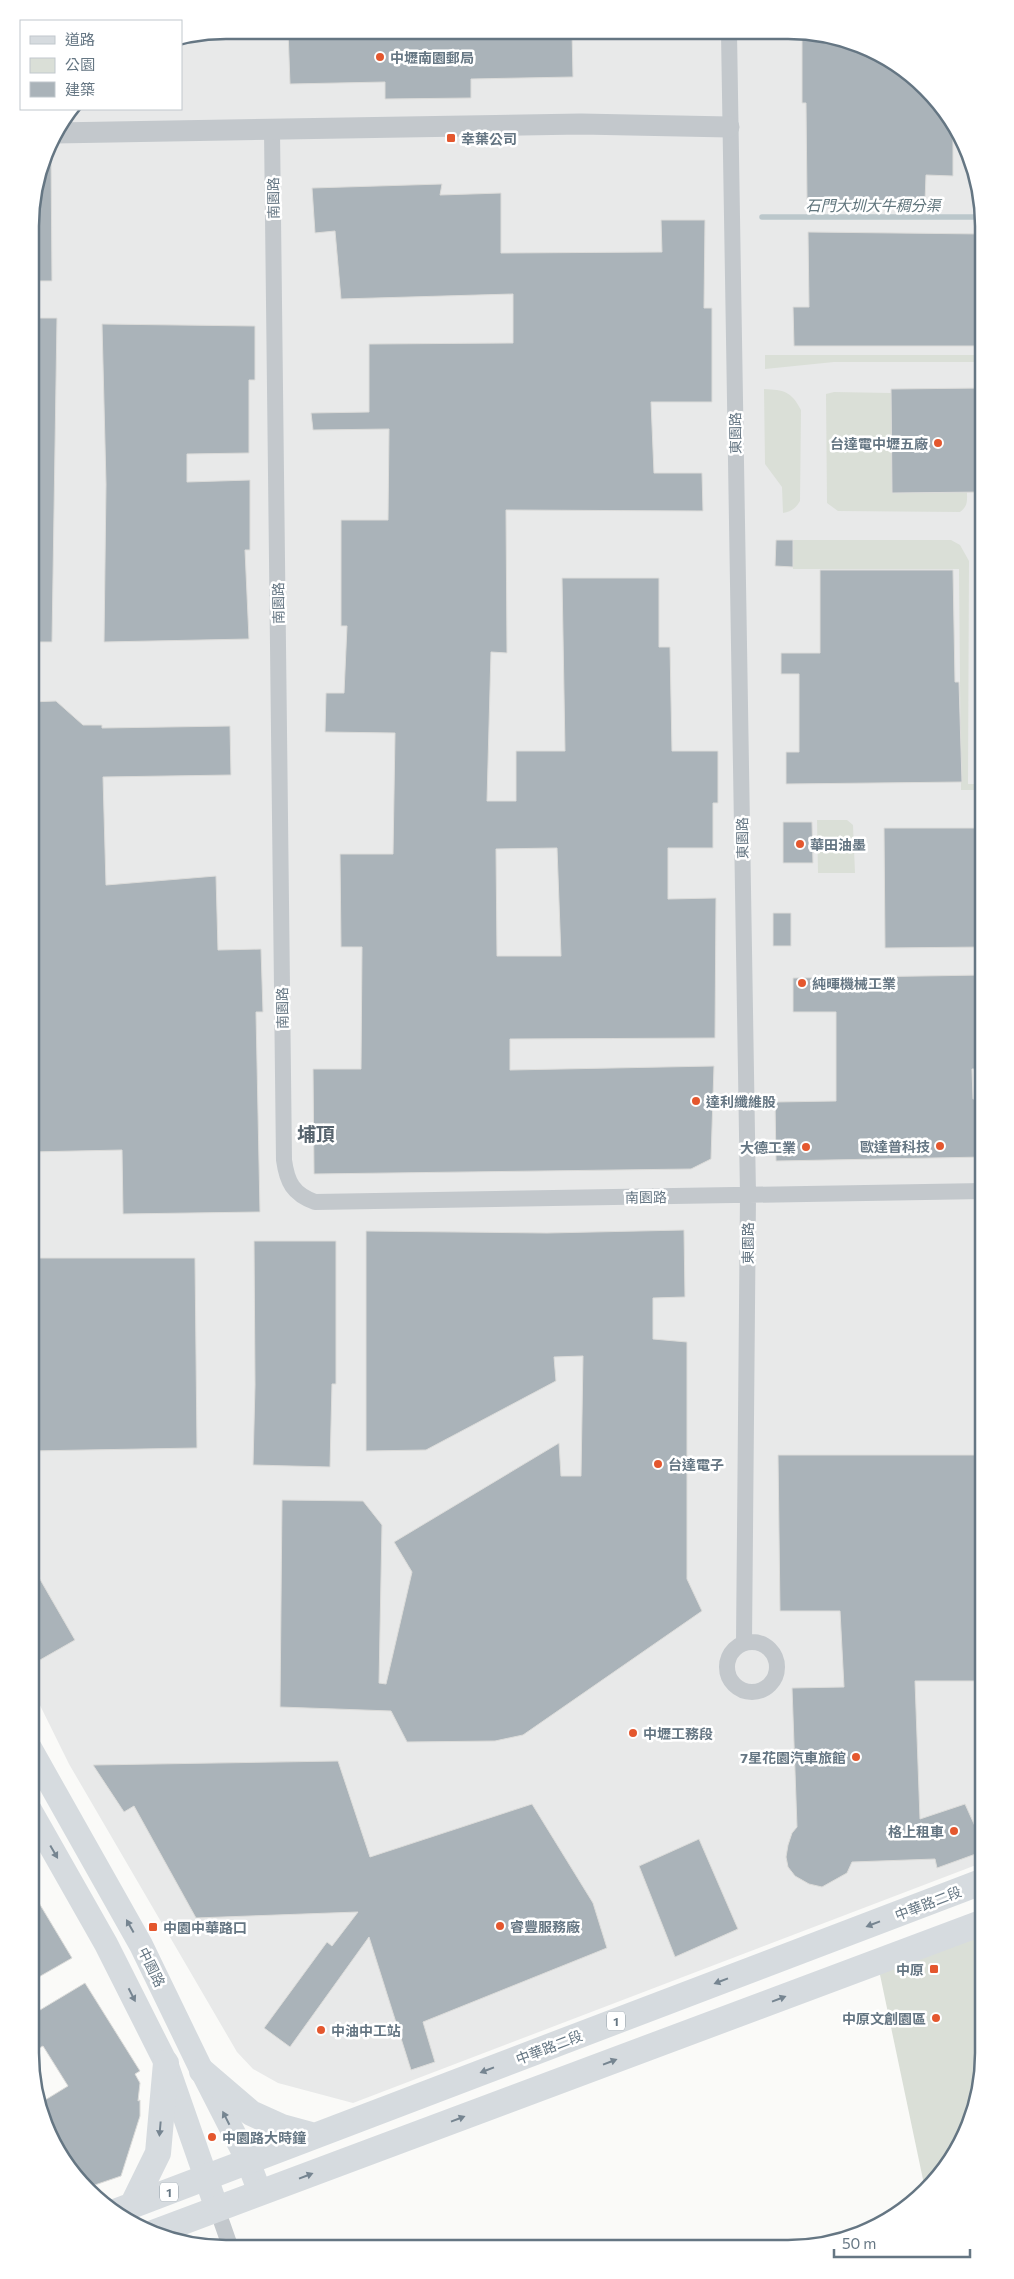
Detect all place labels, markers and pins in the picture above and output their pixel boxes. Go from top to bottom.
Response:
place label: 中壢南園郵局 [390,49,474,66]
marker: 中壢南園郵局 [374,51,386,63]
place label: 幸葉公司 [461,130,517,147]
marker: 幸葉公司 [445,132,457,144]
place label: 台達電中壢五廠 [830,435,928,452]
marker: 台達電中壢五廠 [932,437,944,449]
place label: 華田油墨 [810,836,866,853]
marker: 華田油墨 [794,838,806,850]
place label: 純暉機械工業 [812,975,896,992]
marker: 純暉機械工業 [796,977,808,989]
place label: 達利纖維股 [706,1093,776,1110]
marker: 達利纖維股 [690,1095,702,1107]
place label: 歐達普科技 [860,1138,930,1155]
place label: 大德工業 [740,1139,796,1156]
marker: 歐達普科技 [934,1140,946,1152]
marker: 大德工業 [800,1141,812,1153]
place label: 台達電子 [668,1456,724,1473]
marker: 台達電子 [652,1458,664,1470]
place label: 中壢工務段 [643,1725,713,1742]
marker: 中壢工務段 [627,1727,639,1739]
place label: 7星花園汽車旅館 [740,1749,846,1766]
marker: 7星花園汽車旅館 [850,1751,862,1763]
place label: 格上租車 [888,1823,944,1840]
marker: 格上租車 [948,1825,960,1837]
place label: 睿豐服務廠 [510,1918,580,1935]
place label: 中園中華路口 [163,1919,247,1936]
marker: 睿豐服務廠 [494,1920,506,1932]
marker: 中園中華路口 [147,1921,159,1933]
place label: 中原 [896,1961,924,1978]
marker: 中原 [928,1963,940,1975]
place label: 中原文創園區 [842,2010,926,2027]
marker: 中原文創園區 [930,2012,942,2024]
place label: 中油中工站 [331,2022,401,2039]
marker: 中油中工站 [315,2024,327,2036]
place label: 中園路大時鐘 [222,2129,306,2146]
marker: 中園路大時鐘 [206,2131,218,2143]

